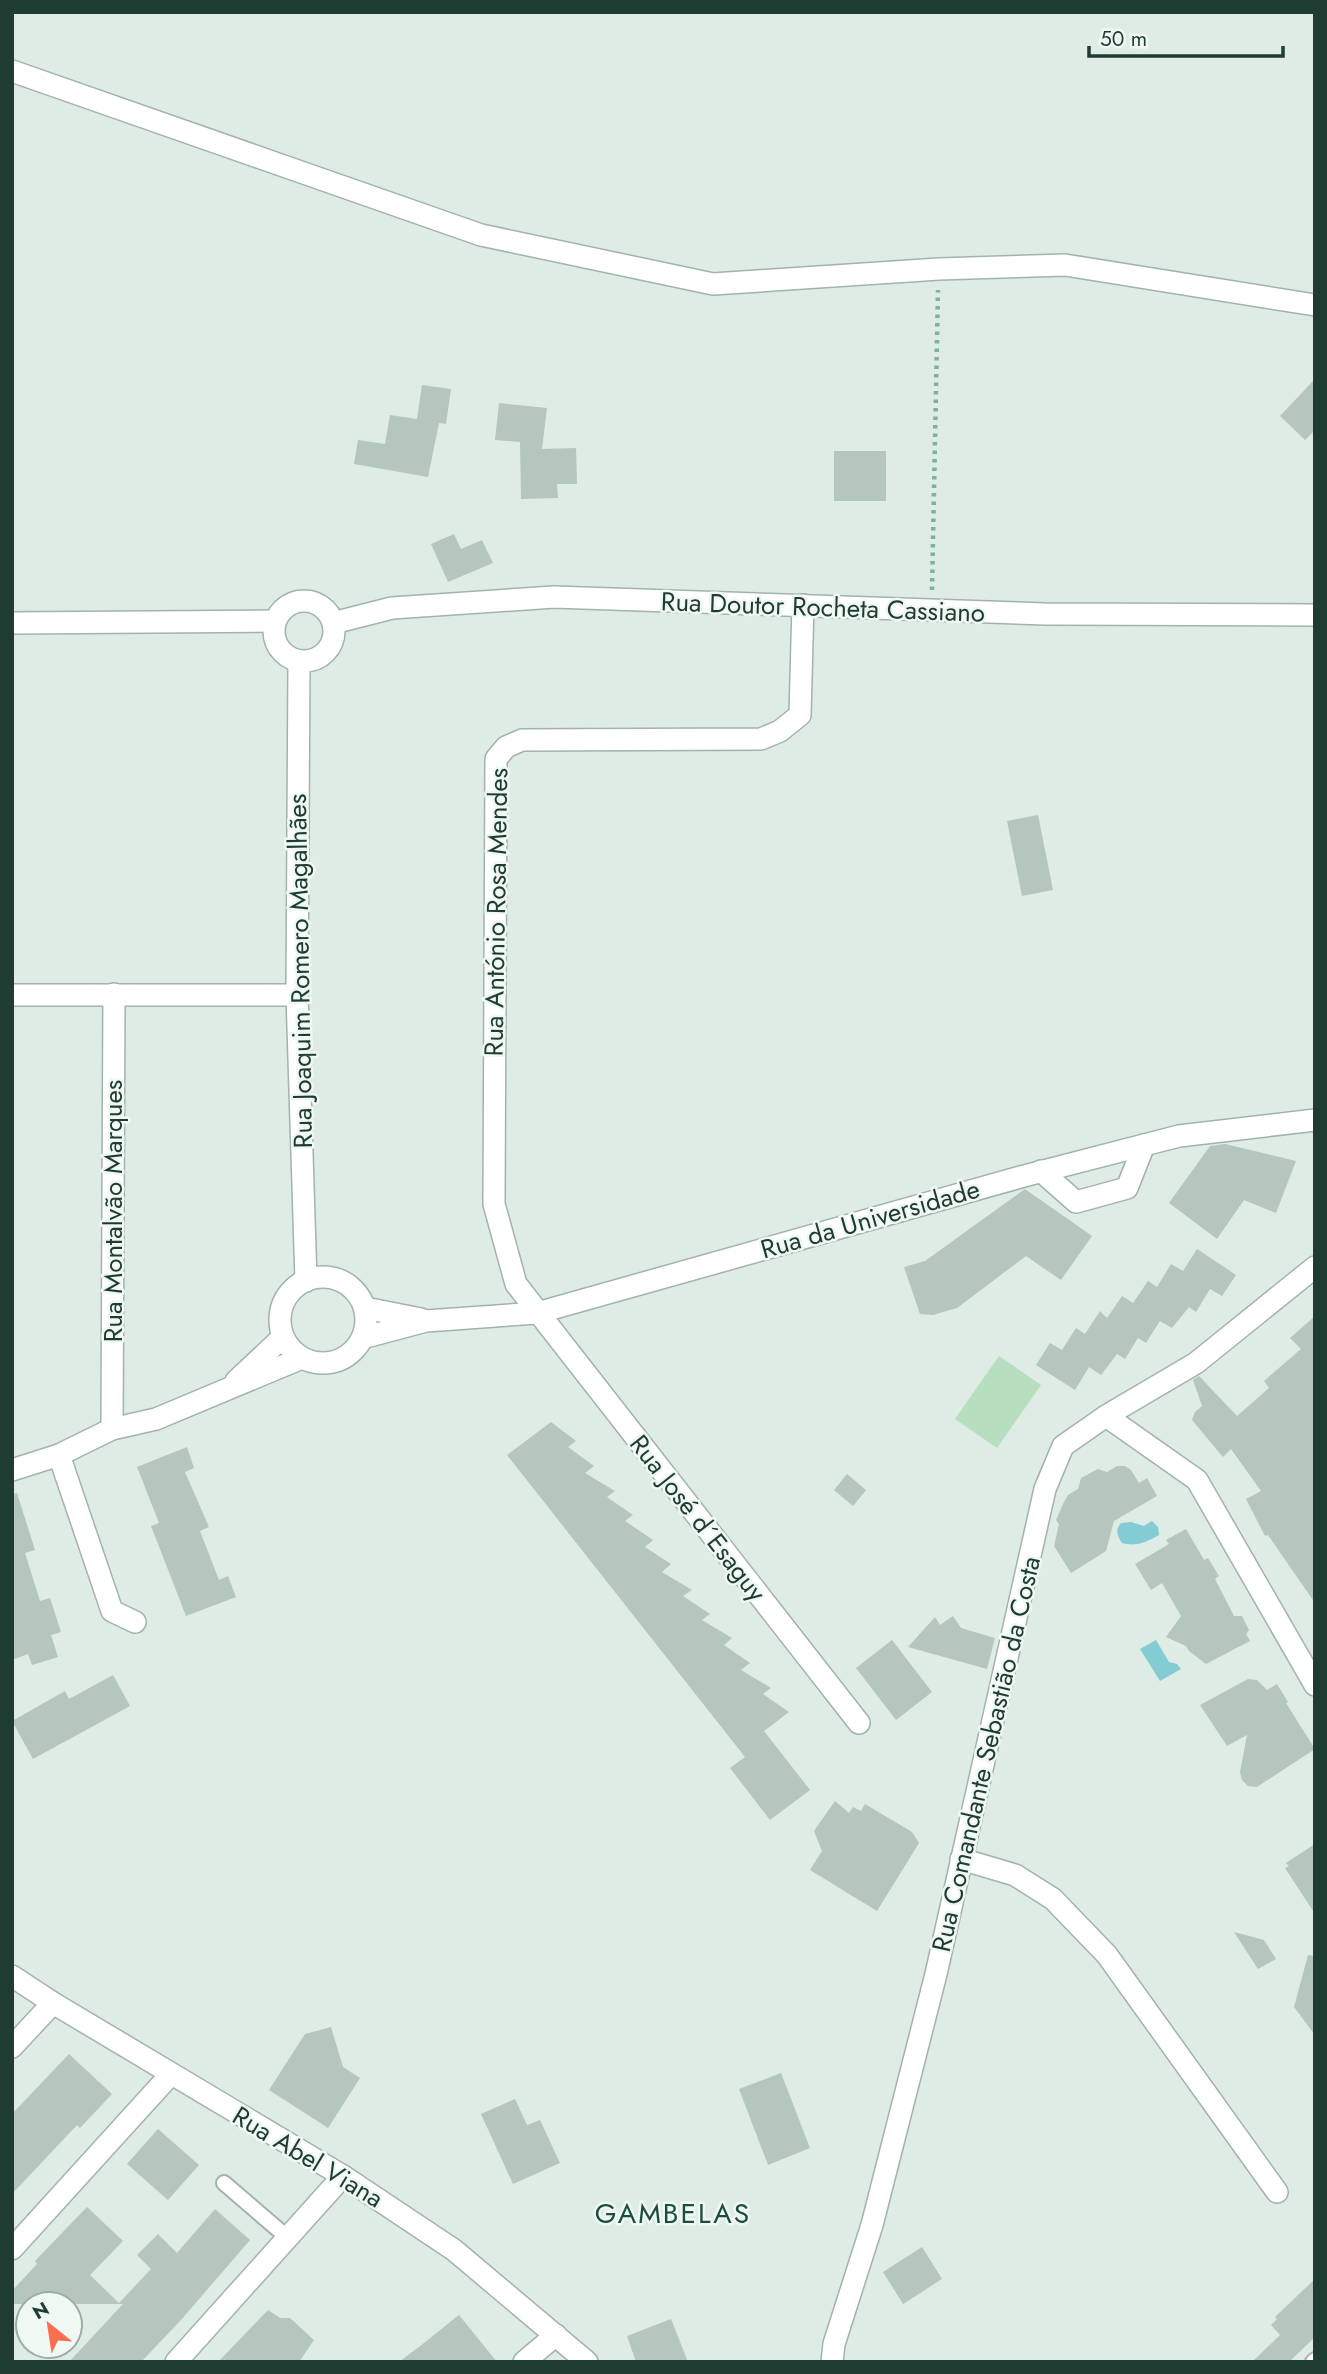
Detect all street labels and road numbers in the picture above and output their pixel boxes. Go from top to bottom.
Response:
street label: Rua Doutor Rocheta Cassiano [660,582,986,632]
street label: Rua António Rosa Mendes [474,767,518,1057]
street label: Rua Joaquim Romero Magalhães [278,793,322,1149]
street label: Rua Montalvão Marques [94,1080,132,1342]
street label: Rua da Universidade [756,1170,984,1268]
street label: Rua José d´Esaguy [621,1427,776,1610]
street label: Rua Comandante Sebastião da Costa [922,1553,1050,1955]
street label: Rua Abel Viana [225,2097,391,2217]

